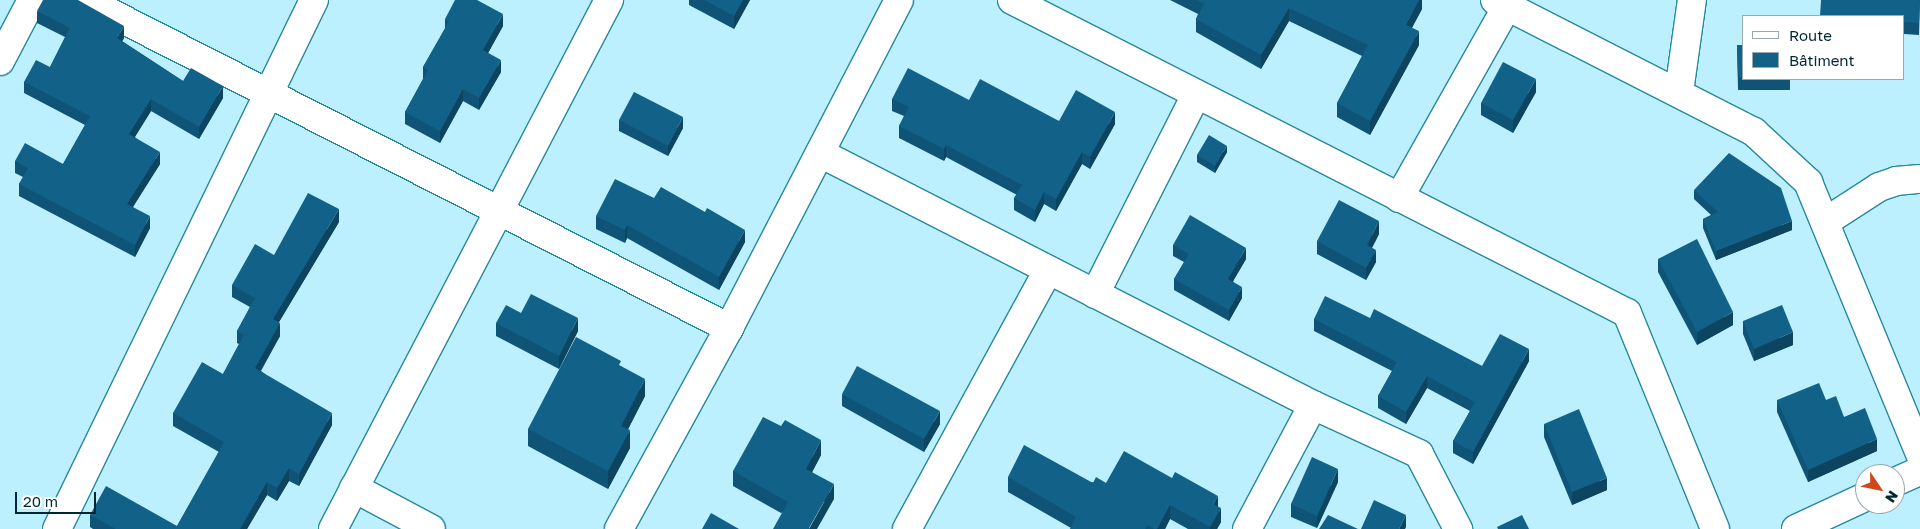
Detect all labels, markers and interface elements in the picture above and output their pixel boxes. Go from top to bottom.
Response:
legend [1742,15,1905,80]
text: Route [1789,26,1832,44]
text: Bâtiment [1789,51,1854,69]
north arrow [1855,464,1905,514]
scale bar [18,482,99,514]
text: N [1882,488,1902,506]
text: 20 m [23,492,58,510]

